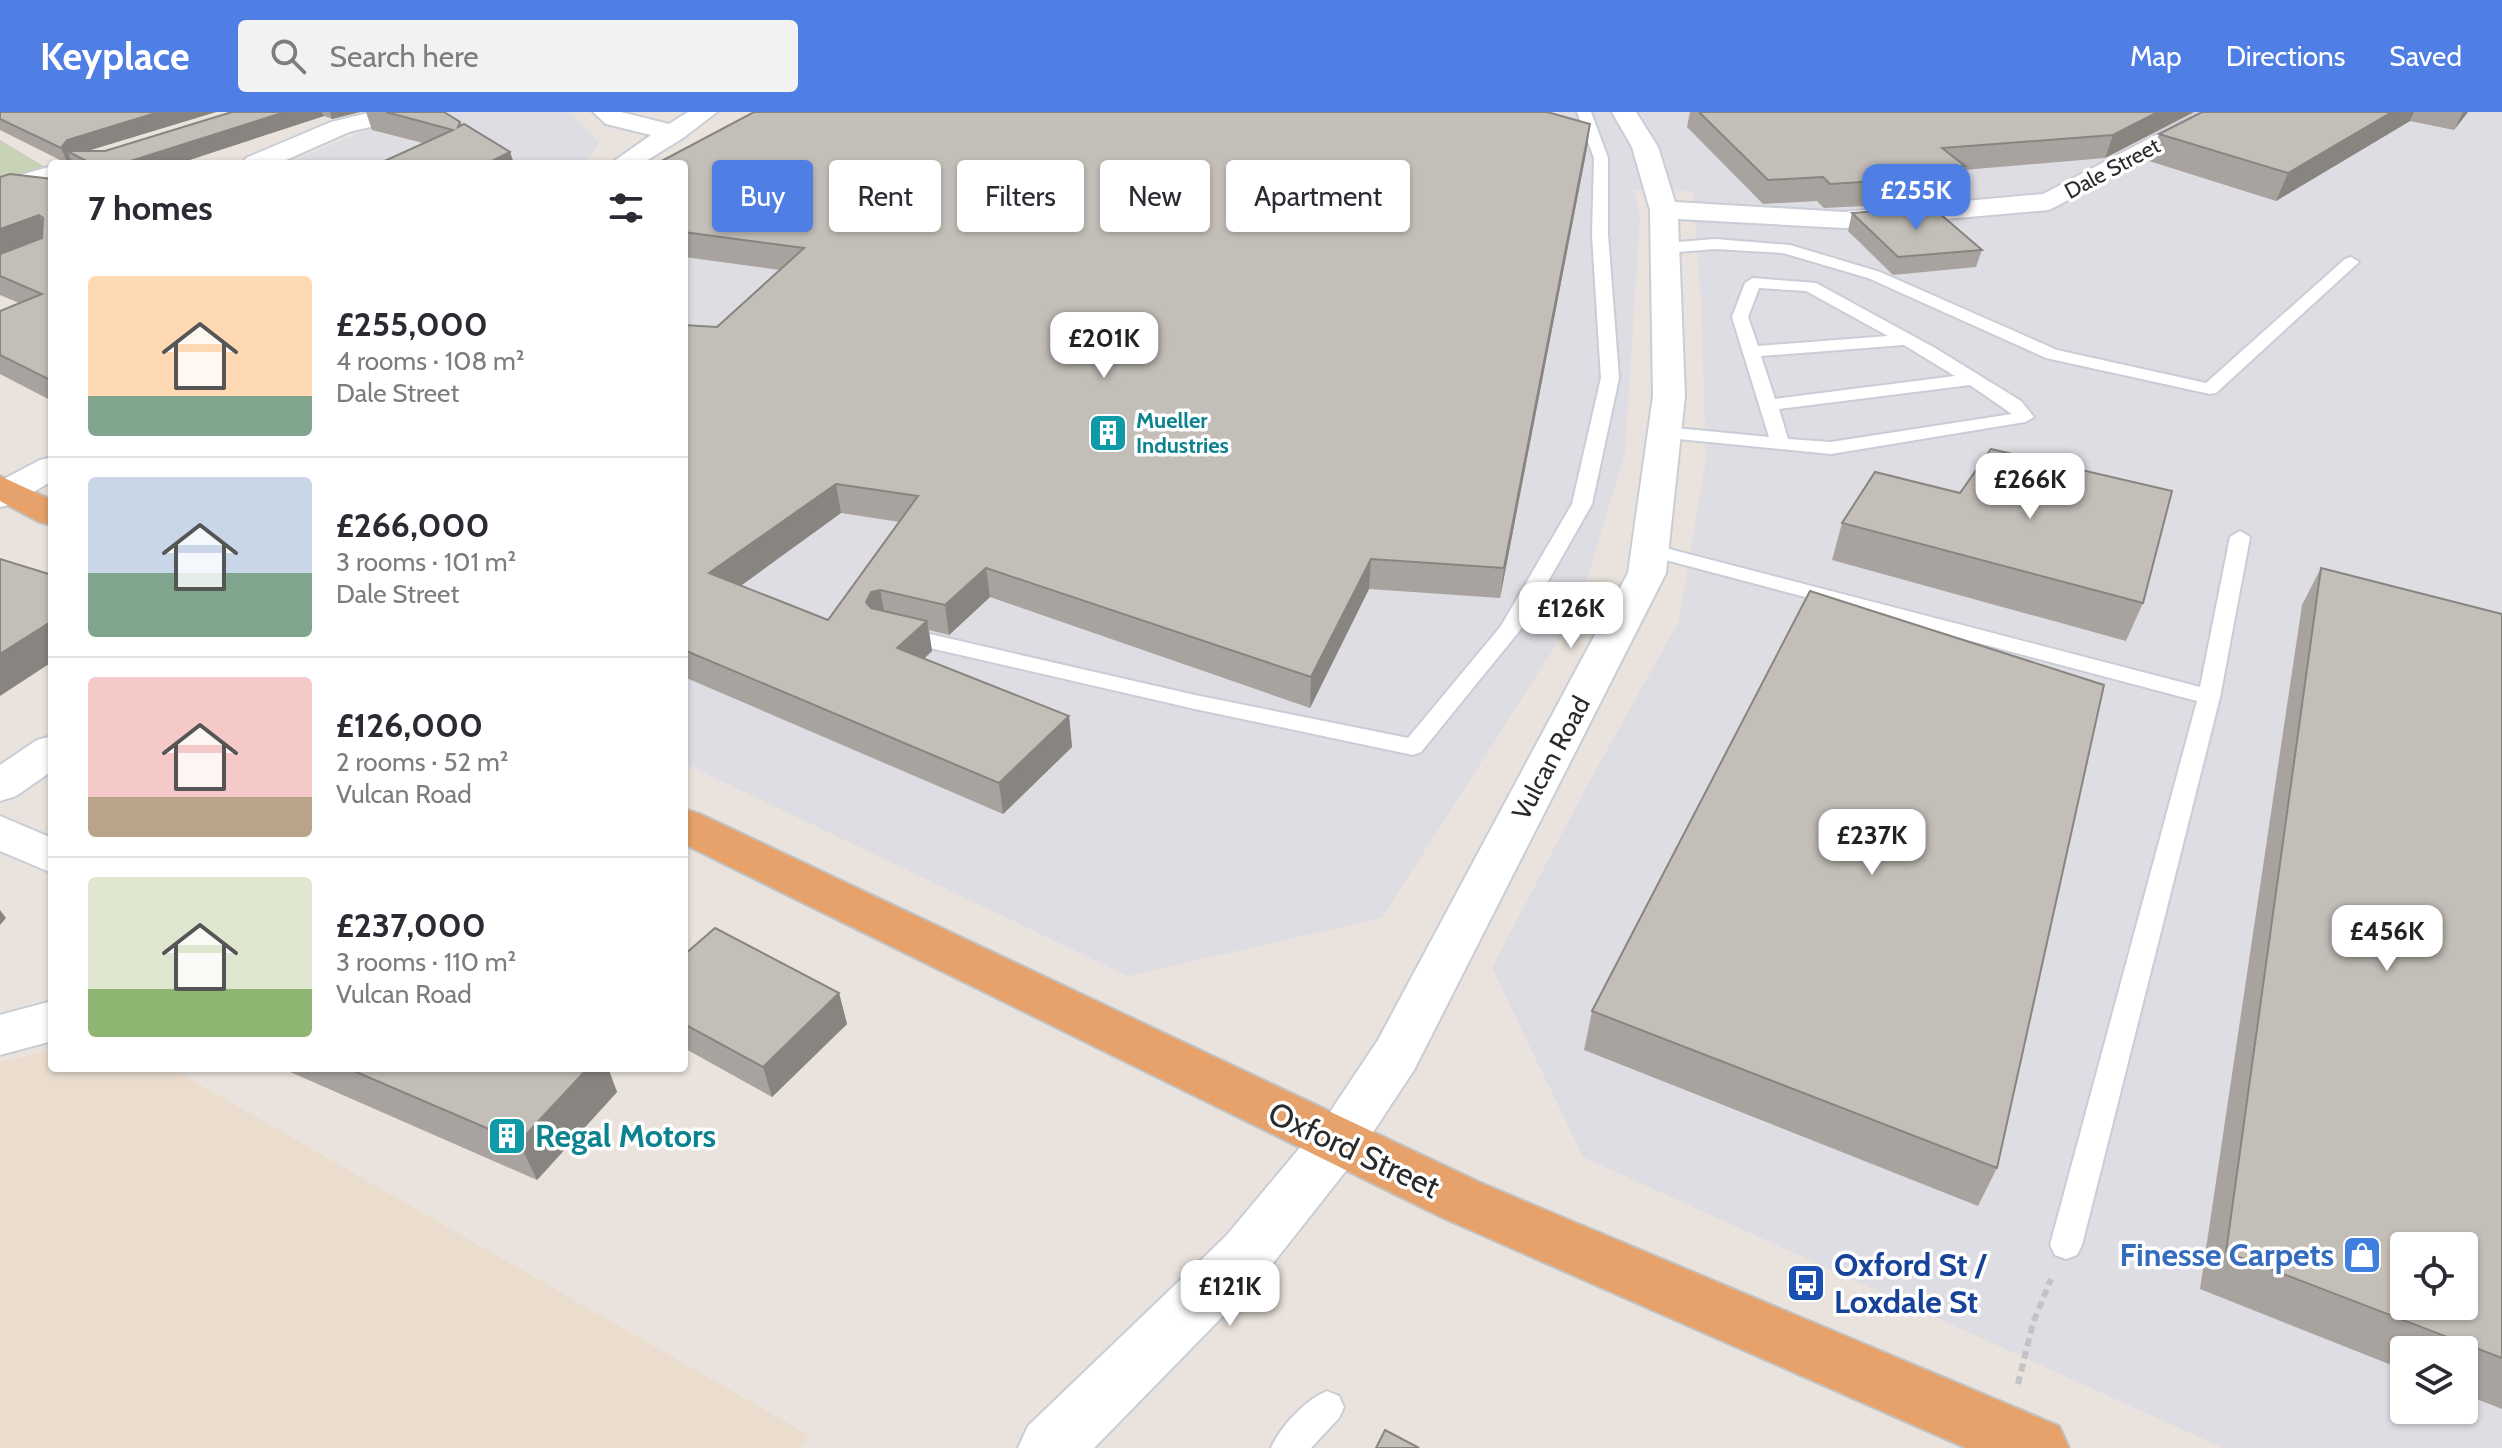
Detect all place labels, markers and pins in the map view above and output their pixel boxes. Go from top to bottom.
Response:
pin: £255K [1860,164,1972,232]
pin: £201K [1048,312,1160,380]
place label: Mueller Industries [1136,407,1229,459]
building icon: Mueller Industries [1087,412,1129,454]
pin: £266K [1974,453,2086,521]
pin: £126K [1515,582,1627,650]
pin: £237K [1816,809,1928,877]
pin: £456K [2331,905,2443,973]
building icon: Regal Motors [486,1115,528,1157]
place label: Regal Motors [535,1116,716,1155]
shop icon: Finesse Carpets [2341,1234,2383,1276]
place label: Finesse Carpets [2120,1235,2334,1274]
place label: Oxford St / Loxdale St [1834,1245,1988,1321]
pin: £121K [1174,1260,1286,1328]
bus stop icon: Oxford St / Loxdale St [1785,1262,1827,1304]

